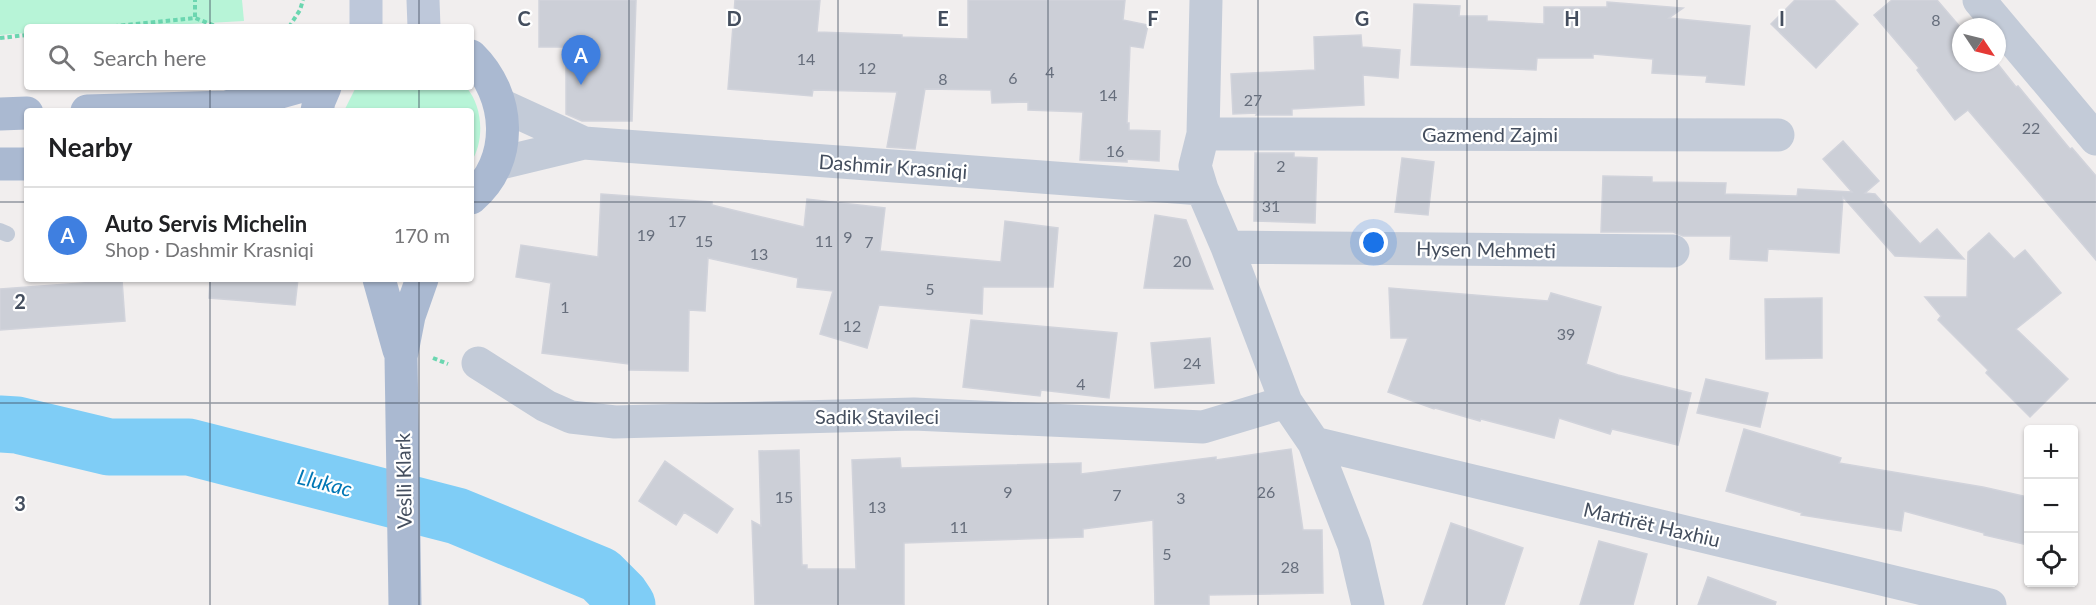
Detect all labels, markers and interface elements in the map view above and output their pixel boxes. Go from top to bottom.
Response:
text: C [517,6,531,30]
text: D [726,6,742,30]
text: E [937,6,949,30]
text: F [1147,6,1159,30]
text: G [1355,6,1369,30]
text: H [1564,6,1580,30]
text: I [1779,6,1785,30]
house number: 8 [1931,10,1941,29]
north arrow [1952,18,2006,72]
search box [24,24,474,90]
pin: A [562,36,600,85]
icon: search [45,41,78,74]
text: Search here [93,44,206,71]
house number: 14 [797,49,815,68]
house number: 12 [858,58,876,77]
house number: 4 [1045,62,1055,81]
house number: 6 [1008,68,1018,87]
house number: 8 [938,69,948,88]
house number: 14 [1099,85,1117,104]
house number: 27 [1244,90,1262,109]
house number: 22 [2022,118,2040,137]
street label: Gazmend Zajmi [1422,122,1558,146]
text: Nearby [48,131,133,163]
house number: 16 [1106,141,1124,160]
street label: Dashmir Krasniqi [818,149,968,183]
house number: 2 [1276,156,1286,175]
house number: 31 [1262,196,1280,215]
text: Auto Servis Michelin [105,210,307,237]
house number: 17 [668,211,686,230]
text: A [61,223,74,247]
text: 170 m [394,223,450,247]
house number: 19 [637,225,655,244]
house number: 9 [843,227,853,246]
your location [1359,228,1388,257]
house number: 15 [695,231,713,250]
house number: 11 [815,231,833,250]
house number: 7 [864,232,874,251]
street label: Hysen Mehmeti [1416,236,1556,262]
text: Shop · Dashmir Krasniqi [105,237,314,261]
house number: 13 [750,244,768,263]
house number: 20 [1173,251,1191,270]
house number: 5 [925,279,935,298]
text: 2 [14,289,26,313]
house number: 1 [560,297,570,316]
house number: 12 [843,316,861,335]
house number: 39 [1557,324,1575,343]
house number: 24 [1183,353,1201,372]
house number: 4 [1076,374,1086,393]
street label: Sadik Stavileci [815,404,939,428]
map controls [2024,425,2078,587]
button: + [2024,425,2078,479]
street label: Veslli Klark [390,432,416,529]
water label: Llukac [295,463,355,501]
button: − [2024,479,2078,533]
house number: 9 [1003,482,1013,501]
house number: 26 [1257,482,1275,501]
house number: 7 [1112,485,1122,504]
house number: 15 [775,487,793,506]
house number: 3 [1176,488,1186,507]
text: 3 [14,491,26,515]
house number: 13 [868,497,886,516]
street label: Martirët Haxhiu [1581,497,1723,551]
house number: 11 [950,517,968,536]
button: locate [2024,533,2078,587]
house number: 5 [1162,544,1172,563]
house number: 28 [1281,557,1299,576]

